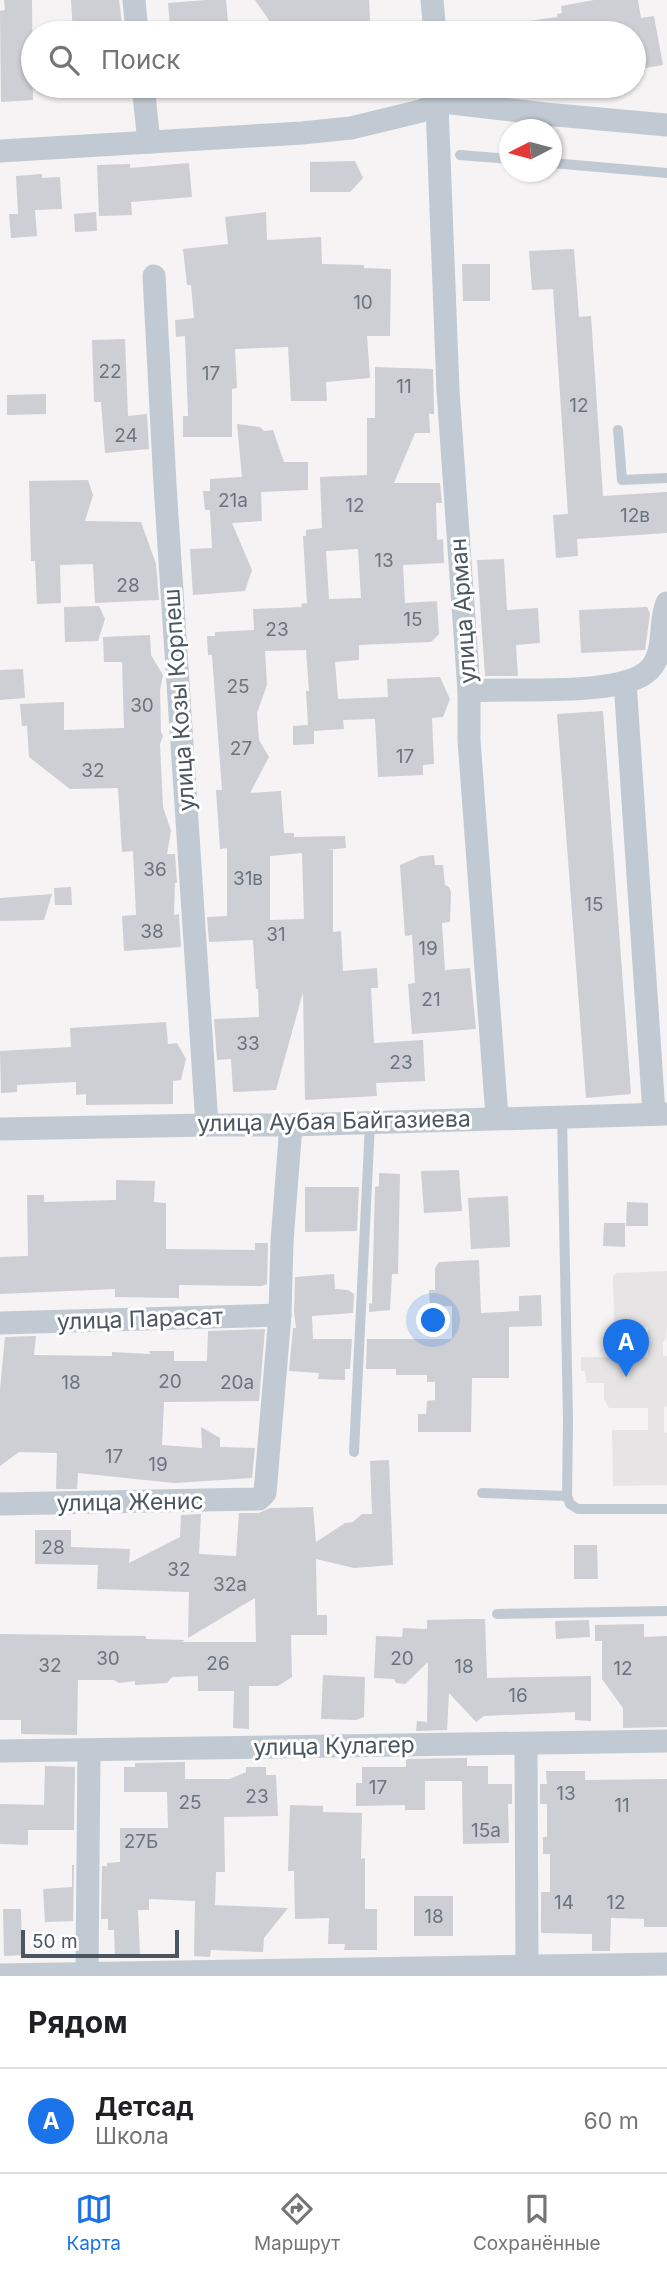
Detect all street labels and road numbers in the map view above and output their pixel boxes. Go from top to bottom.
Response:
street label: улица Арман [444,537,482,685]
street label: улица Козы Корпеш [157,588,201,812]
street label: улица Аубая Байгазиева [197,1105,471,1137]
street label: улица Парасат [57,1302,224,1336]
street label: улица Женис [56,1487,204,1517]
street label: улица Кулагер [253,1731,415,1761]

